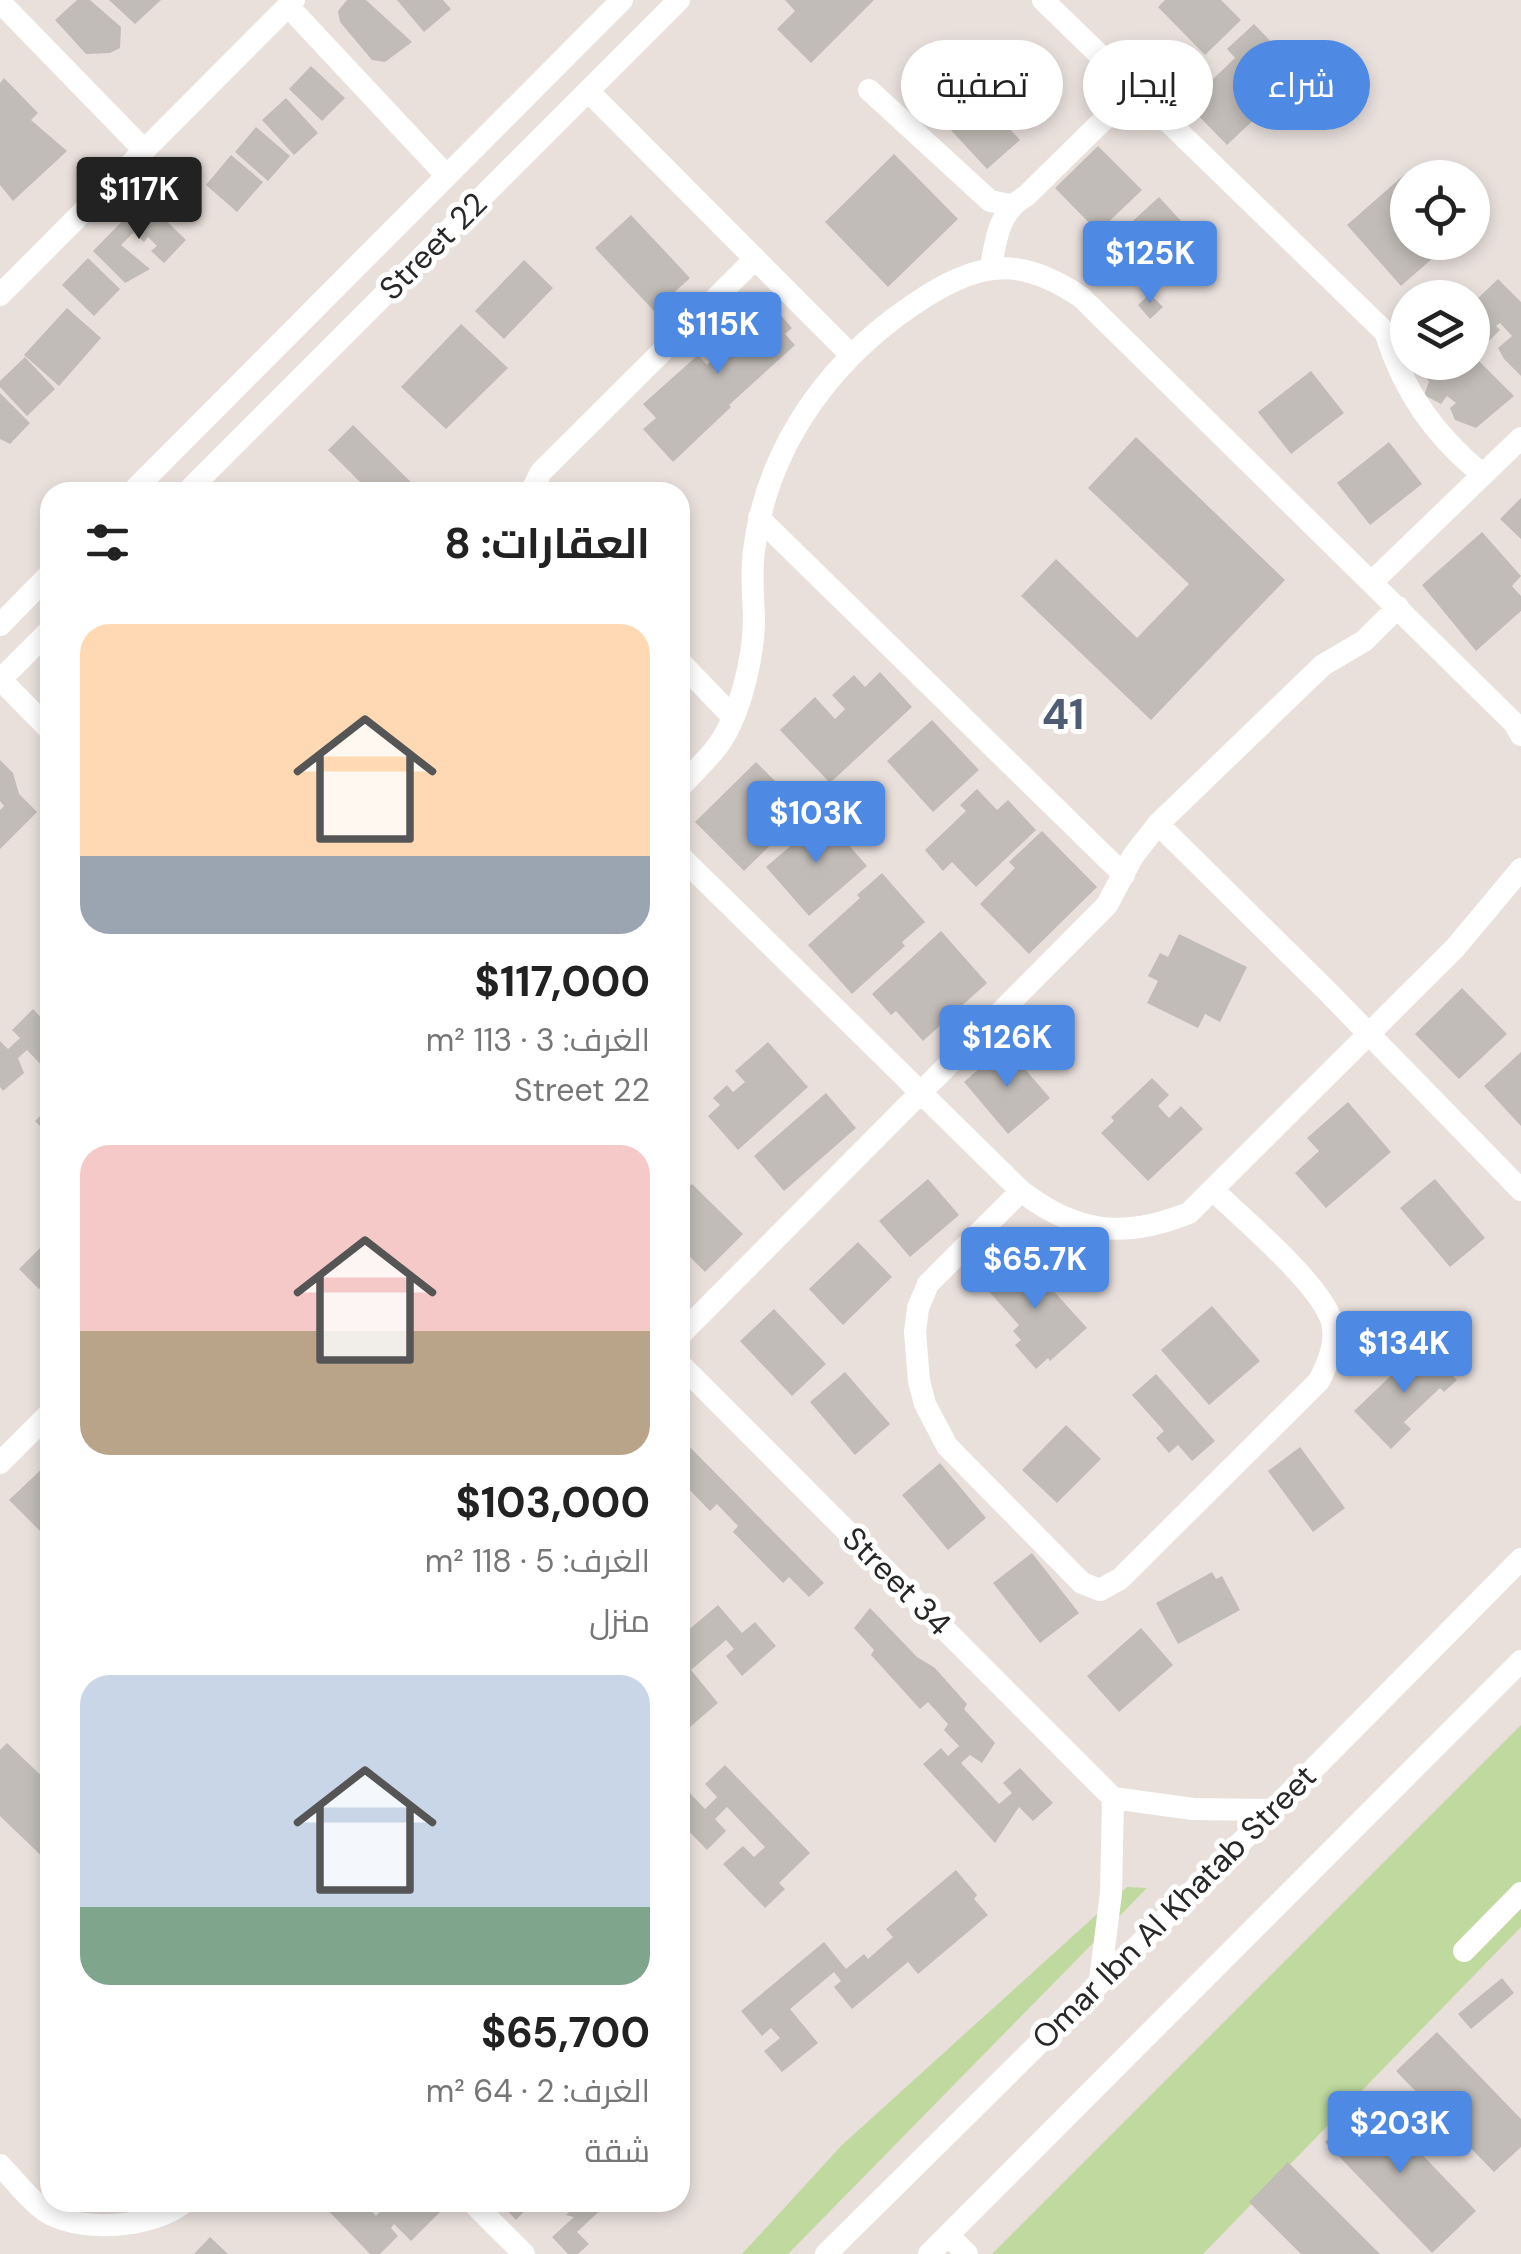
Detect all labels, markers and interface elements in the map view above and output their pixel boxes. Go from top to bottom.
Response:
chip: تصفية [901,40,1063,130]
chip: إيجار [1083,40,1213,130]
chip: شراء [1233,40,1370,130]
pin: $117K [69,157,209,242]
map controls [1390,160,1490,380]
button: locate [1390,160,1490,260]
text: $117K [99,168,179,210]
street label: Street 22 [370,183,496,309]
pin: $125K [1080,221,1220,306]
text: $125K [1105,232,1195,274]
button: layers [1390,280,1490,380]
pin: $115K [648,292,788,377]
text: $115K [676,303,760,345]
icon: filters [80,515,135,570]
text: العقارات: 8 [444,516,650,571]
district label: 41 [1042,687,1084,742]
icon: home [275,689,455,869]
pin: $103K [746,781,886,866]
text: $103K [769,792,863,834]
text: $117,000 [475,954,650,1009]
pin: $126K [937,1005,1077,1090]
text: $126K [962,1016,1052,1058]
text: الغرف: 3 · 113 m² [426,1019,650,1061]
text: Street 22 [514,1069,650,1111]
icon: home [275,1210,455,1390]
pin: $65.7K [954,1227,1116,1312]
text: $65.7K [983,1238,1087,1280]
pin: $134K [1334,1311,1474,1396]
text: $134K [1358,1322,1450,1364]
text: $103,000 [455,1475,650,1530]
street label: Street 34 [834,1518,960,1644]
text: الغرف: 5 · 118 m² [425,1540,650,1582]
text: منزل [589,1600,650,1642]
icon: home [275,1740,455,1920]
street label: Omar Ibn Al Khatab Street [1023,1756,1325,2058]
text: $65,700 [481,2005,650,2060]
text: الغرف: 2 · 64 m² [426,2070,650,2112]
pin: $203K [1330,2091,1470,2176]
text: $203K [1350,2102,1450,2144]
text: شقة [585,2130,650,2172]

